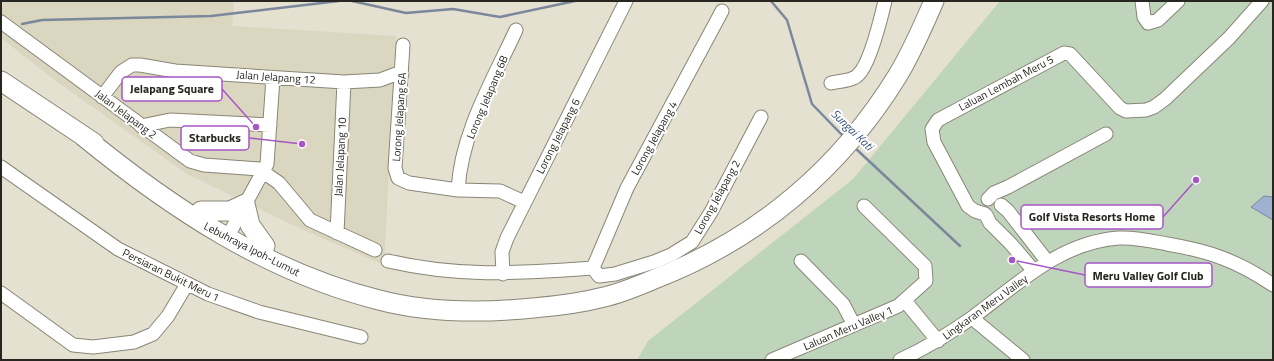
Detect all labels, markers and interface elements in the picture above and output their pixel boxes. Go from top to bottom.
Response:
street label: Laluan Lembah Meru 5 [956,51,1056,115]
street label: Lorong Jelapang 6B [462,52,512,141]
street label: Jalan Jelapang 12 [236,66,316,88]
street label: Lorong Jelapang 6A [388,71,410,162]
callout: Jelapang Square [122,77,222,101]
text: Jelapang Square [130,79,214,98]
street label: Jalan Jelapang 2 [92,86,160,142]
street label: Lorong Jelapang 6 [532,96,584,176]
street label: Lorong Jelapang 4 [627,98,681,178]
water label: Sungai Kati [827,104,879,156]
street label: Jalan Jelapang 10 [330,117,350,197]
callout: Starbucks [181,126,249,150]
text: Starbucks [189,128,241,147]
street label: Lorong Jelapang 2 [690,157,744,237]
callout: Golf Vista Resorts Home [1021,205,1163,229]
text: Golf Vista Resorts Home [1029,207,1155,226]
street label: Lebuhraya Ipoh-Lumut [201,218,303,280]
street label: Persiaran Bukit Meru 1 [120,245,222,305]
callout: Meru Valley Golf Club [1085,263,1212,287]
text: Meru Valley Golf Club [1092,266,1204,285]
street label: Lingkaran Meru Valley [939,270,1031,343]
street label: Laluan Meru Valley 1 [801,302,895,354]

